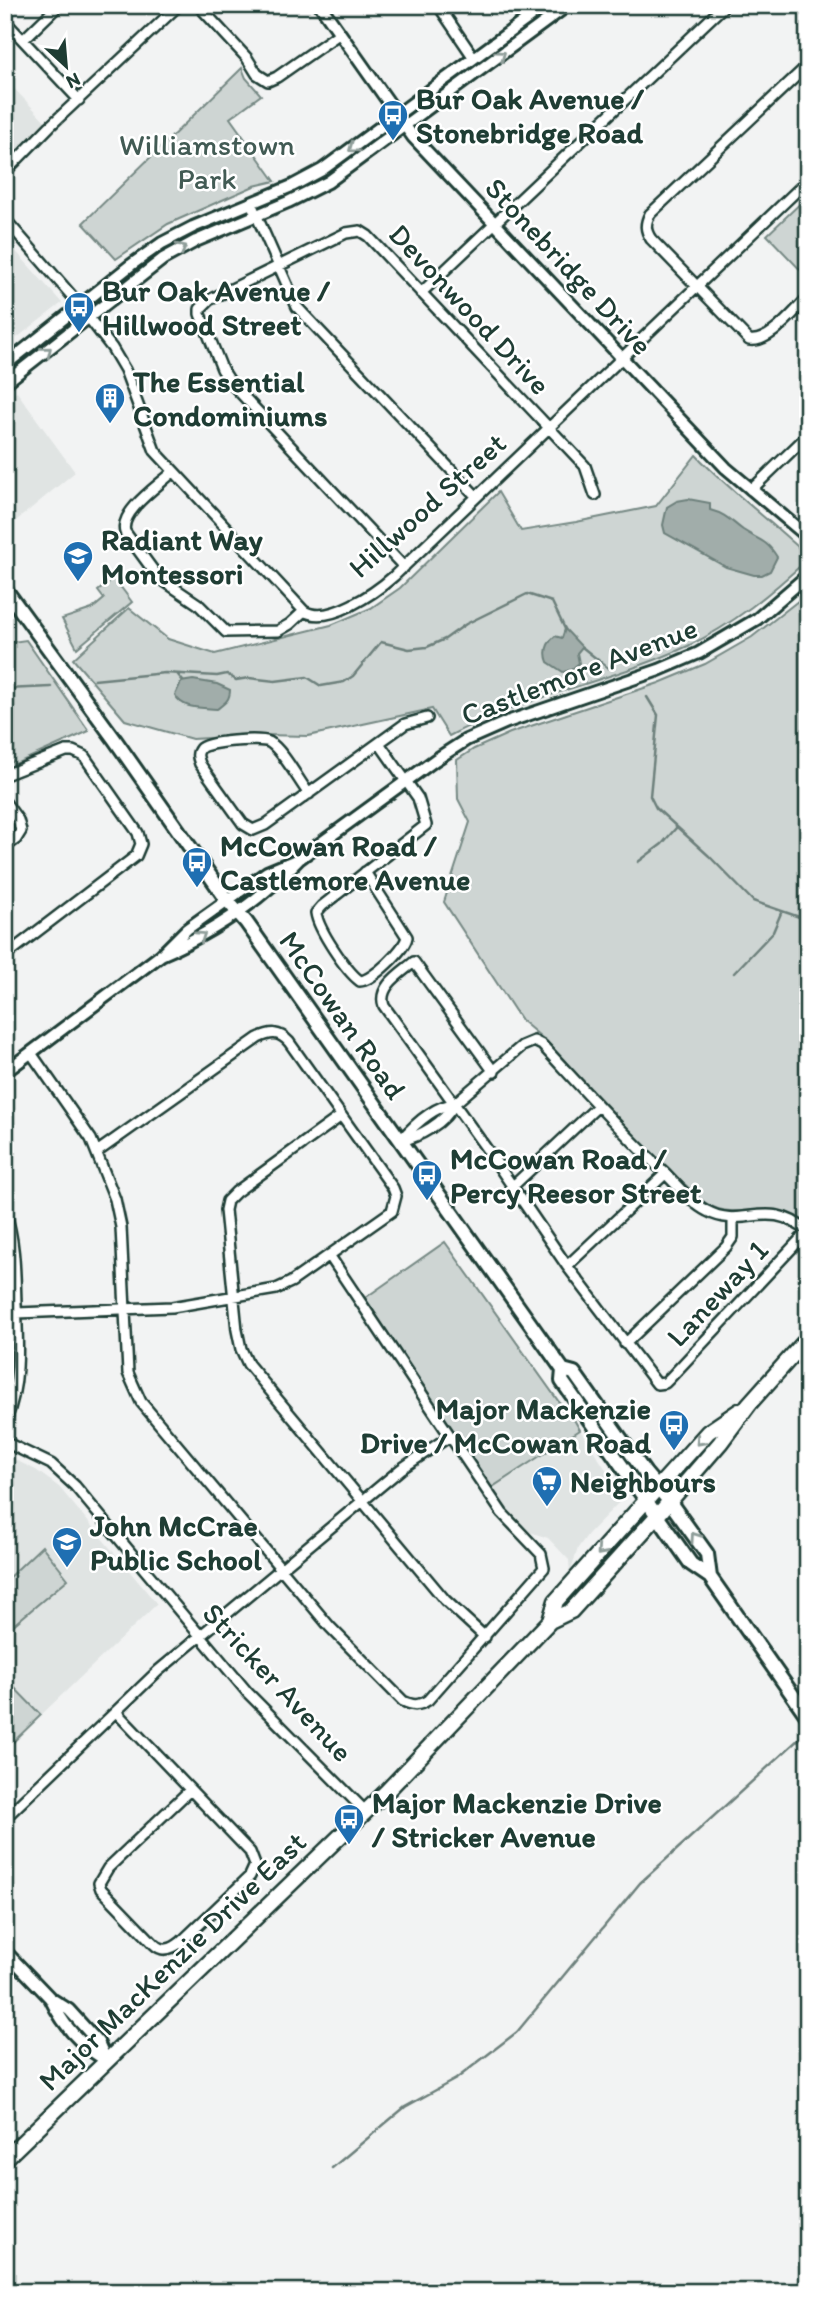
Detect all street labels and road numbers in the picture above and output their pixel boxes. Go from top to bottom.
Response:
street label: Stonebridge Drive [477,170,661,362]
street label: Devonwood Drive [381,216,559,402]
street label: Hillwood Street [340,425,514,585]
street label: Castlemore Avenue [456,609,702,733]
street label: McCowan Road [271,924,415,1107]
street label: Laneway 1 [658,1232,776,1354]
street label: Stricker Avenue [195,1595,361,1769]
street label: Major MacKenzie Drive East [30,1823,314,2099]

